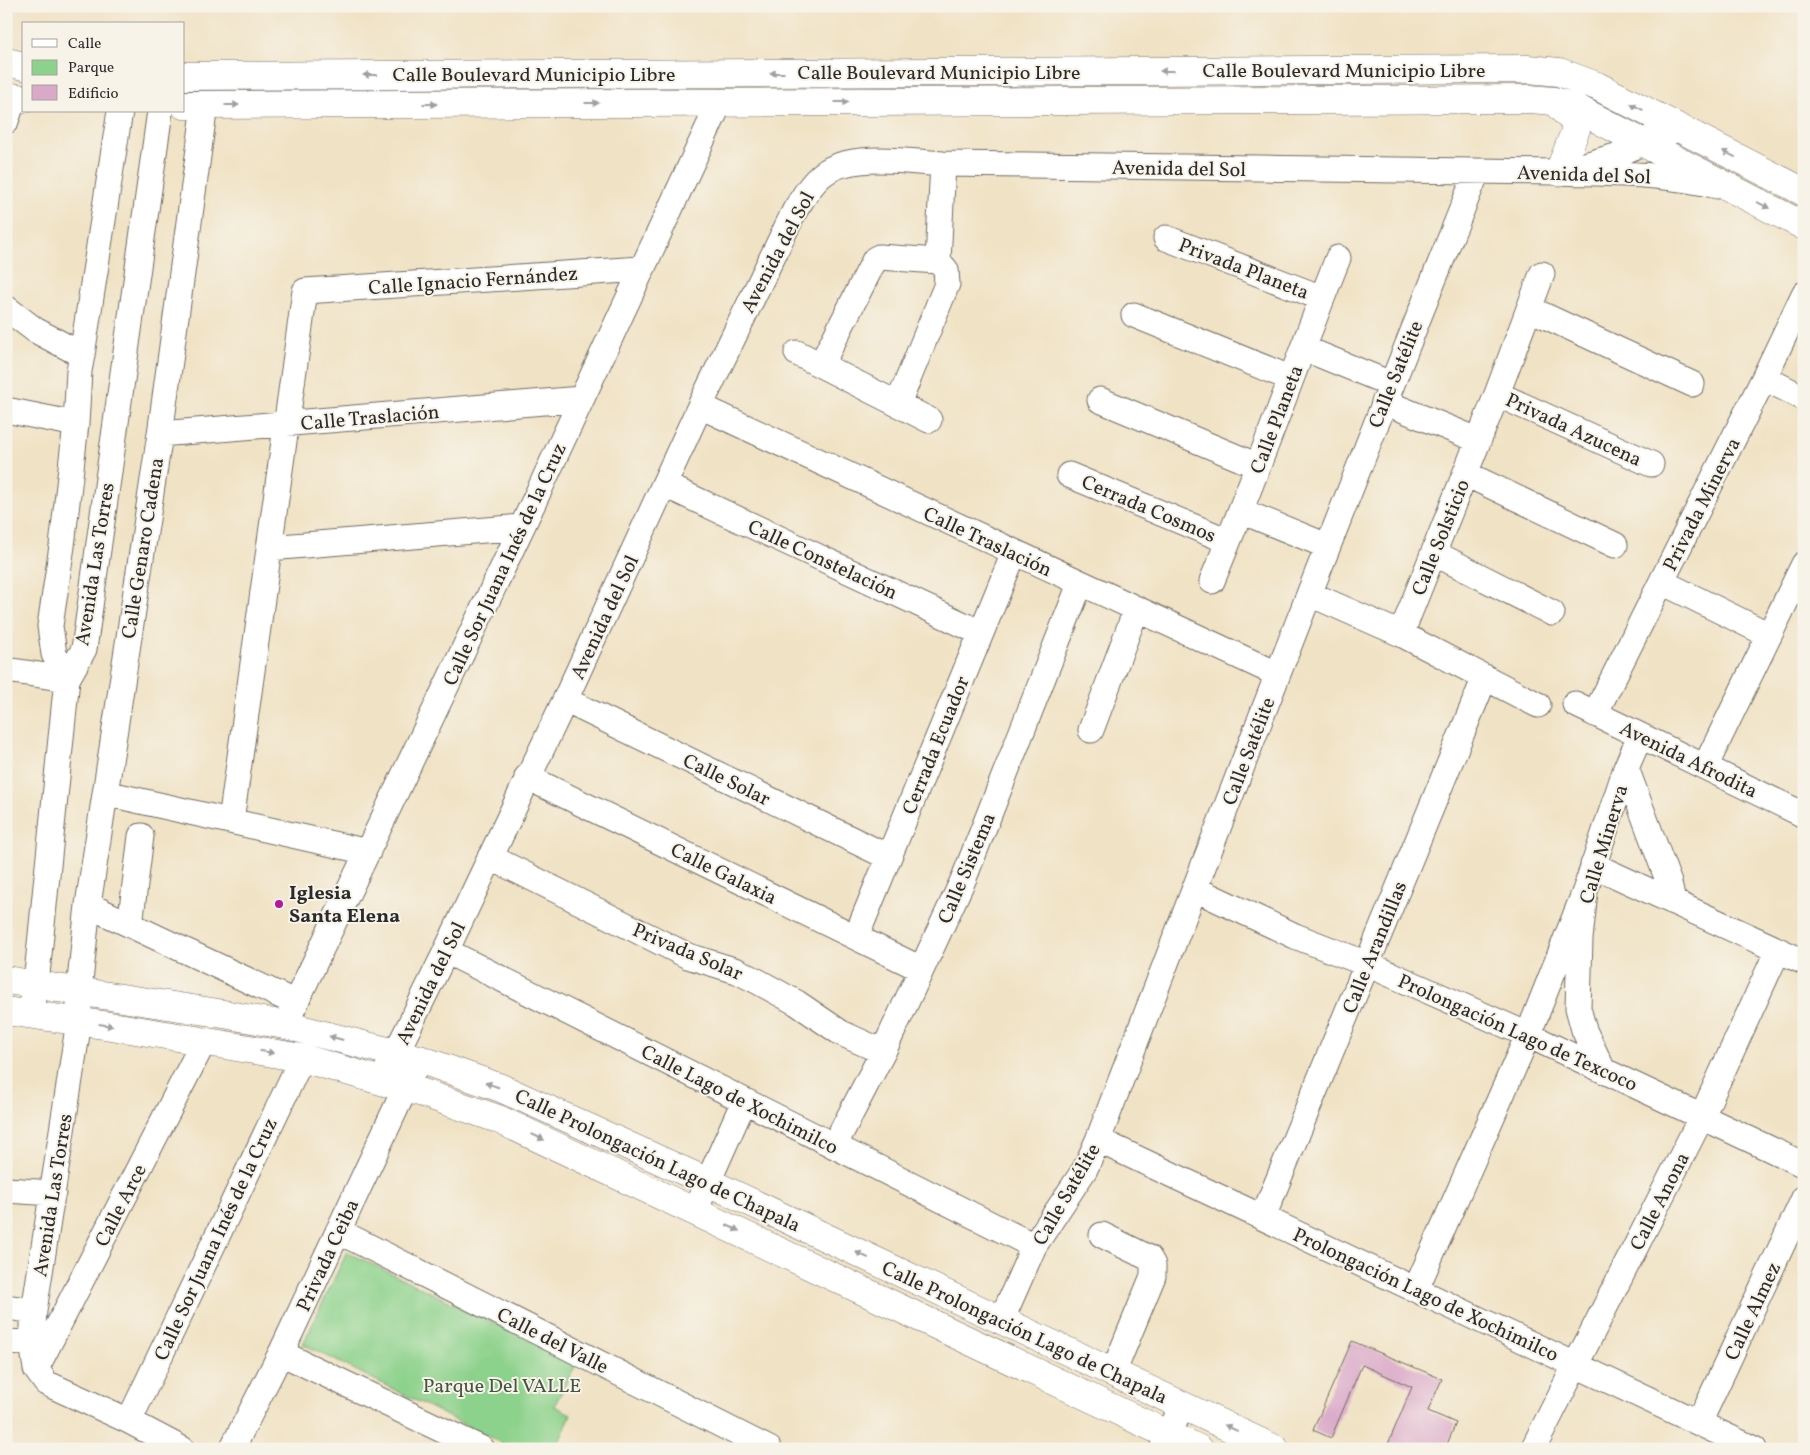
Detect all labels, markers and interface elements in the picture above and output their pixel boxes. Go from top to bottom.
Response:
legend [22,22,185,112]
text: Calle [68,34,101,55]
text: Parque [68,58,114,79]
street label: Calle Boulevard Municipio Libre [1203,58,1485,86]
street label: Calle Boulevard Municipio Libre [798,60,1080,88]
street label: Calle Boulevard Municipio Libre [393,62,675,90]
one-way arrow [1159,67,1175,75]
one-way arrow [769,69,785,77]
one-way arrow [361,71,377,79]
text: Edificio [68,84,119,105]
one-way arrow [835,97,851,105]
one-way arrow [585,99,601,107]
one-way arrow [422,100,438,108]
one-way arrow [225,101,241,109]
one-way arrow [1630,103,1644,111]
one-way arrow [1722,150,1736,158]
street label: Avenida del Sol [1112,155,1246,185]
street label: Avenida del Sol [1516,160,1651,192]
street label: Avenida del Sol [735,187,823,319]
one-way arrow [1755,201,1770,209]
street label: Privada Planeta [1174,232,1313,308]
street label: Calle Ignacio Fernández [367,261,579,303]
street label: Calle Satélite [1363,317,1431,433]
street label: Calle Planeta [1244,361,1311,478]
street label: Privada Azucena [1500,387,1646,475]
street label: Calle Traslación [300,399,441,439]
street label: Privada Minerva [1657,433,1749,577]
street label: Calle Sor Juana Inés de la Cruz [437,439,574,691]
street label: Calle Genaro Cadena [116,456,172,641]
street label: Cerrada Cosmos [1077,469,1220,551]
street label: Calle Solsticio [1406,475,1478,600]
street label: Avenida Las Torres [69,481,123,648]
street label: Calle Traslación [918,501,1056,585]
street label: Calle Constelación [743,514,902,608]
street label: Avenida del Sol [565,551,647,685]
street label: Cerrada Ecuador [896,672,977,819]
street label: Calle Satélite [1216,694,1283,810]
street label: Avenida Afrodita [1615,715,1762,806]
street label: Calle Solar [678,748,775,814]
street label: Calle Minerva [1573,781,1636,908]
street label: Calle Sistema [932,809,1004,929]
street label: Calle Galaxia [665,837,781,913]
street label: Calle Arandillas [1337,877,1415,1018]
place label: Iglesia Santa Elena [289,880,400,931]
marker: Iglesia Santa Elena [273,898,285,910]
street label: Avenida del Sol [390,917,474,1050]
street label: Privada Solar [628,917,747,989]
street label: Prolongación Lago de Texcoco [1393,968,1642,1099]
one-way arrow [99,1022,115,1030]
one-way arrow [328,1034,343,1042]
street label: Calle Lago de Xochimilco [636,1039,843,1163]
one-way arrow [259,1048,275,1056]
one-way arrow [484,1080,499,1088]
street label: Calle Prolongación Lago de Chapala [510,1083,805,1240]
street label: Avenida Las Torres [27,1112,81,1279]
street label: Calle Sor Juana Inés de la Cruz [148,1114,285,1366]
one-way arrow [531,1134,545,1142]
street label: Calle Satélite [1027,1139,1108,1251]
street label: Calle Anona [1624,1148,1698,1256]
street label: Calle Arce [89,1160,155,1252]
street label: Privada Ceiba [291,1195,367,1317]
street label: Prolongación Lago de Xochimilco [1288,1222,1563,1370]
one-way arrow [725,1224,740,1233]
one-way arrow [855,1251,869,1259]
street label: Calle Prolongación Lago de Chapala [877,1255,1172,1412]
street label: Calle Almez [1719,1258,1789,1366]
street label: Calle del Valle [491,1302,613,1382]
park label: Parque Del VALLE [423,1373,581,1401]
one-way arrow [1223,1424,1238,1432]

